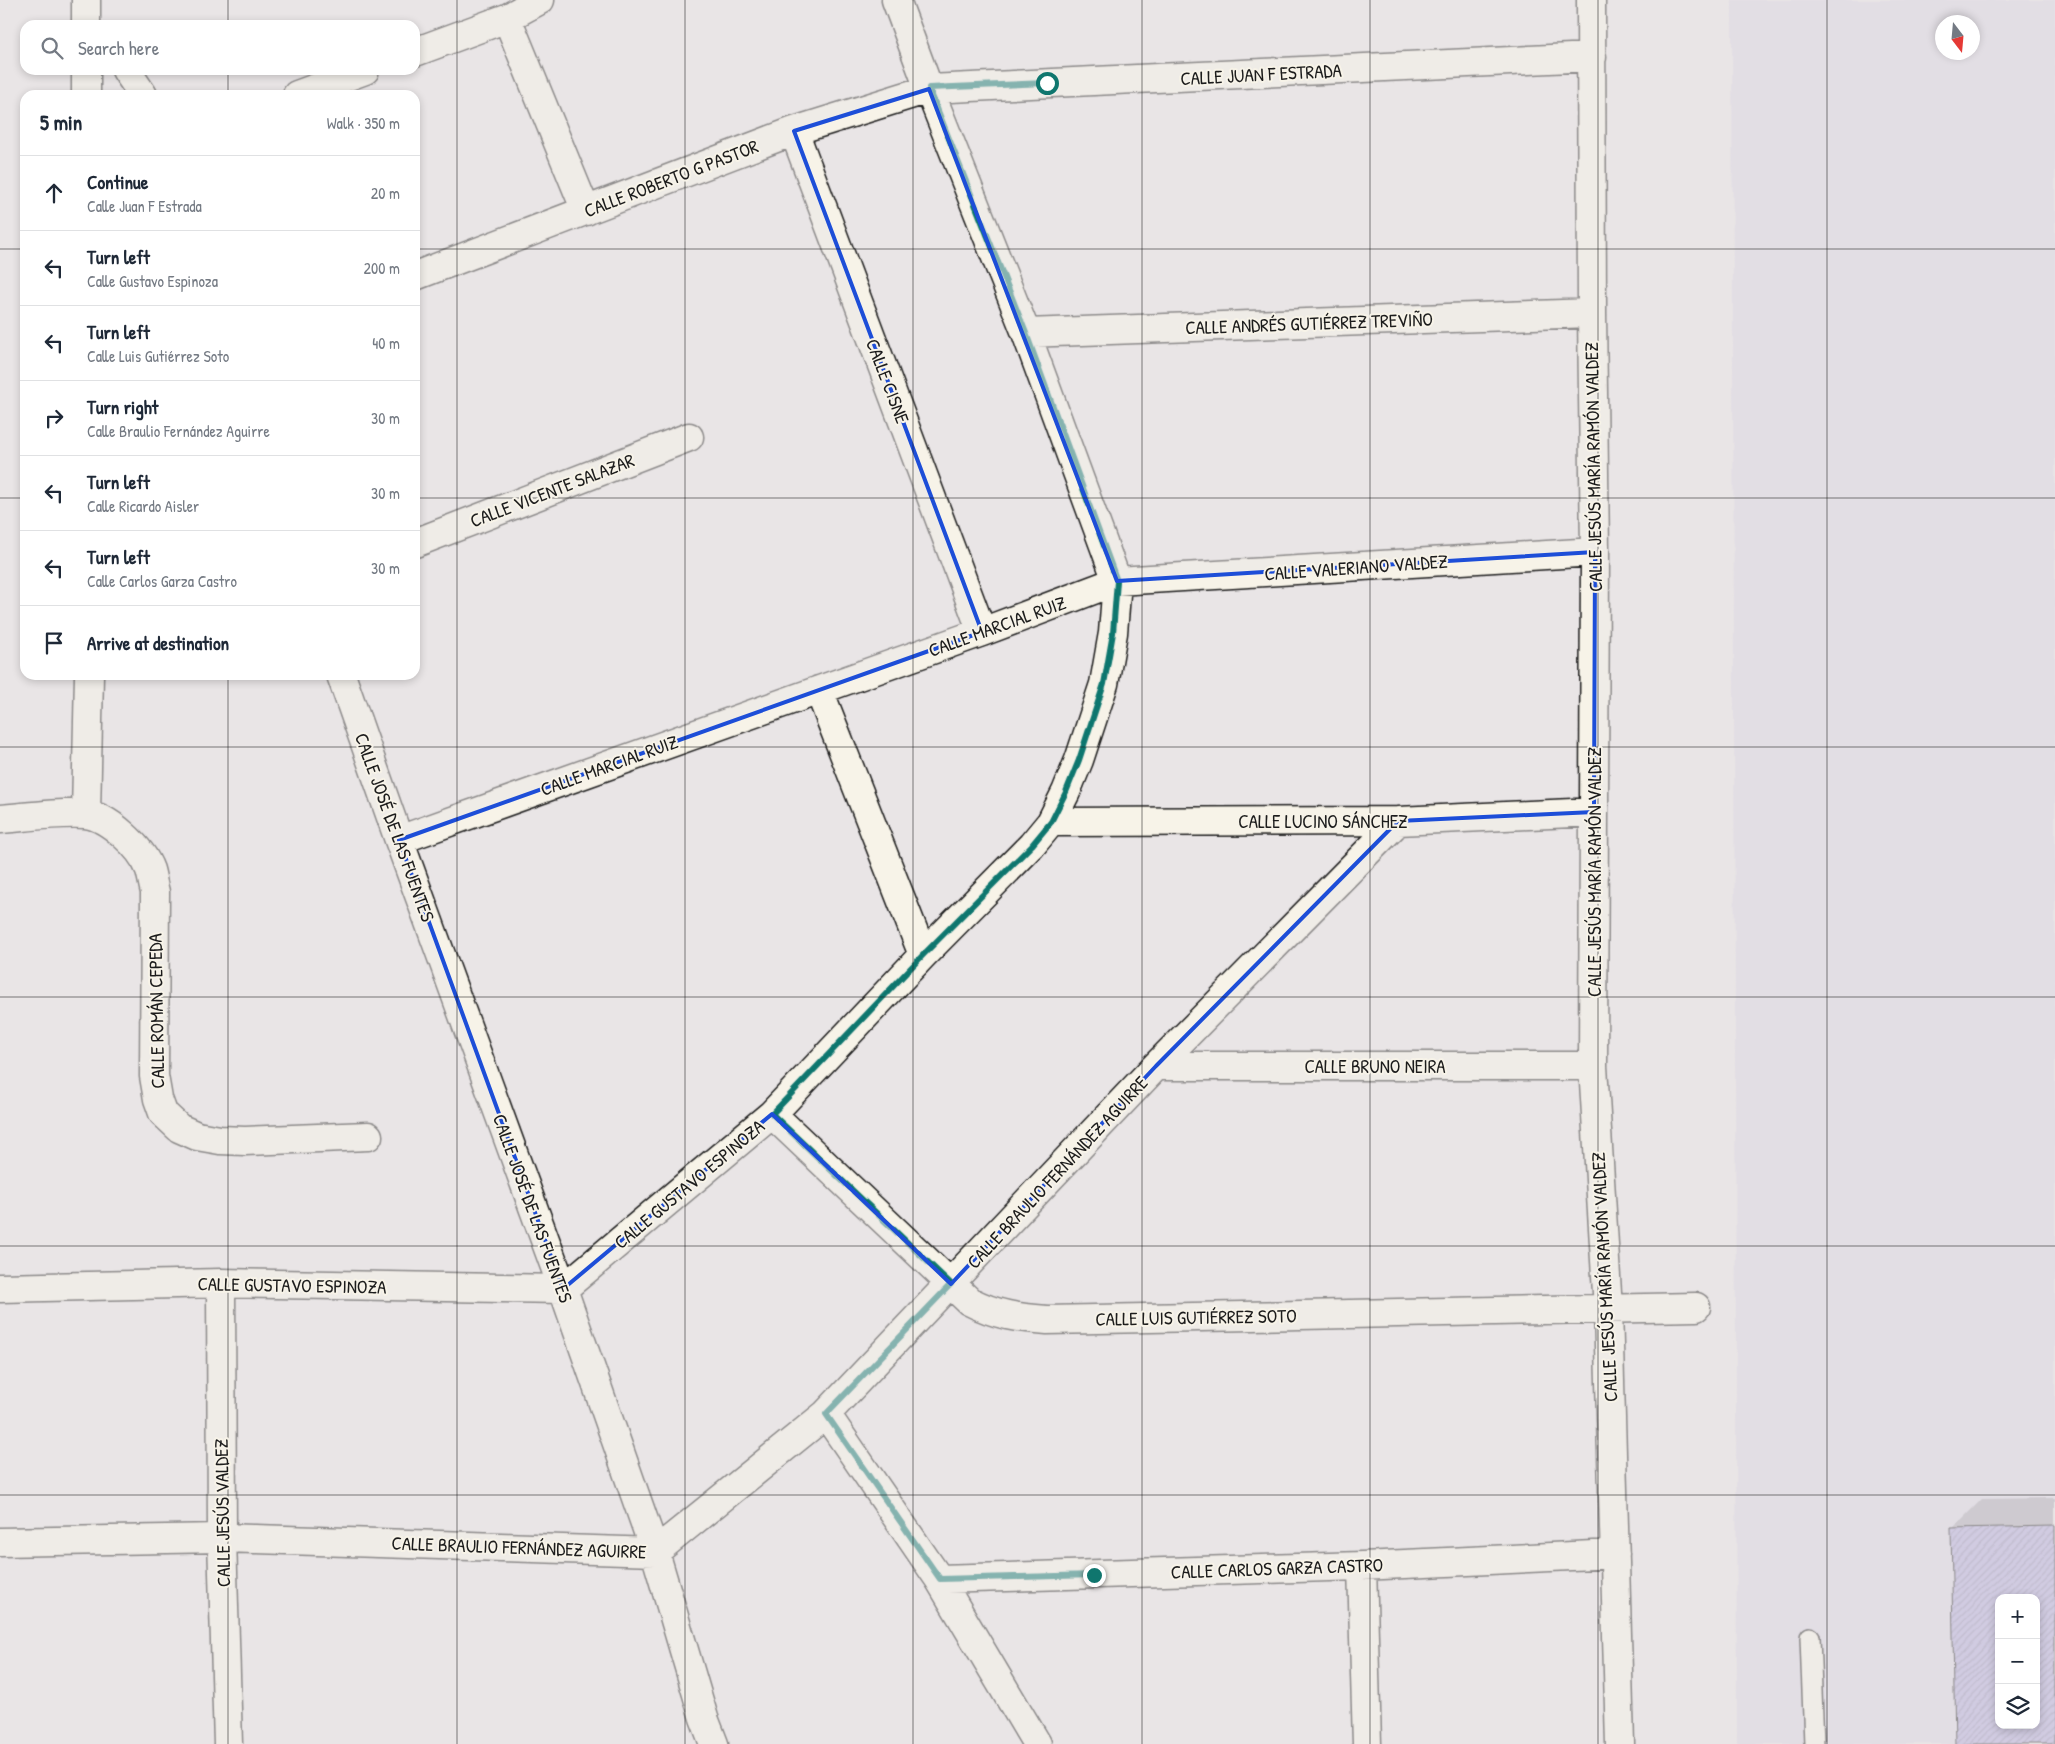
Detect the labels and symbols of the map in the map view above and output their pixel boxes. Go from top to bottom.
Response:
north arrow [1935,15,1980,60]
street label: CALLE JUAN F ESTRADA [1180,57,1342,91]
route start [1036,72,1059,95]
street label: CALLE ROBERTO G PASTOR [580,133,762,223]
street label: CALLE ANDRÉS GUTIÉRREZ TREVIÑO [1185,306,1433,340]
street label: CALLE CISNE [860,335,916,428]
street label: CALLE JESÚS MARÍA RAMÓN VALDEZ [1578,341,1608,592]
street label: CALLE VICENTE SALAZAR [466,447,638,533]
street label: CALLE VALERIANO VALDEZ [1264,548,1449,586]
street label: CALLE MARCIAL RUIZ [925,589,1070,663]
street label: CALLE MARCIAL RUIZ [537,728,682,802]
street label: CALLE JOSÉ DE LAS FUENTES [349,729,441,925]
street label: CALLE JESÚS MARÍA RAMÓN VALDEZ [1581,747,1607,997]
street label: CALLE LUCINO SÁNCHEZ [1238,808,1408,834]
street label: CALLE ROMÁN CEPEDA [142,933,170,1089]
street label: CALLE BRUNO NEIRA [1304,1053,1446,1079]
street label: CALLE BRAULIO FERNÁNDEZ AGUIRRE [961,1069,1154,1274]
street label: CALLE JOSÉ DE LAS FUENTES [487,1110,579,1306]
street label: CALLE GUSTAVO ESPINOZA [608,1113,770,1255]
street label: CALLE JESÚS MARÍA RAMÓN VALDEZ [1584,1151,1624,1402]
street label: CALLE GUSTAVO ESPINOZA [197,1270,387,1300]
street label: CALLE LUIS GUTIÉRREZ SOTO [1095,1302,1297,1332]
street label: CALLE JESÚS VALDEZ [208,1438,236,1587]
street label: CALLE BRAULIO FERNÁNDEZ AGUIRRE [391,1530,648,1564]
street label: CALLE CARLOS GARZA CASTRO [1170,1551,1384,1585]
route end [1083,1564,1106,1587]

